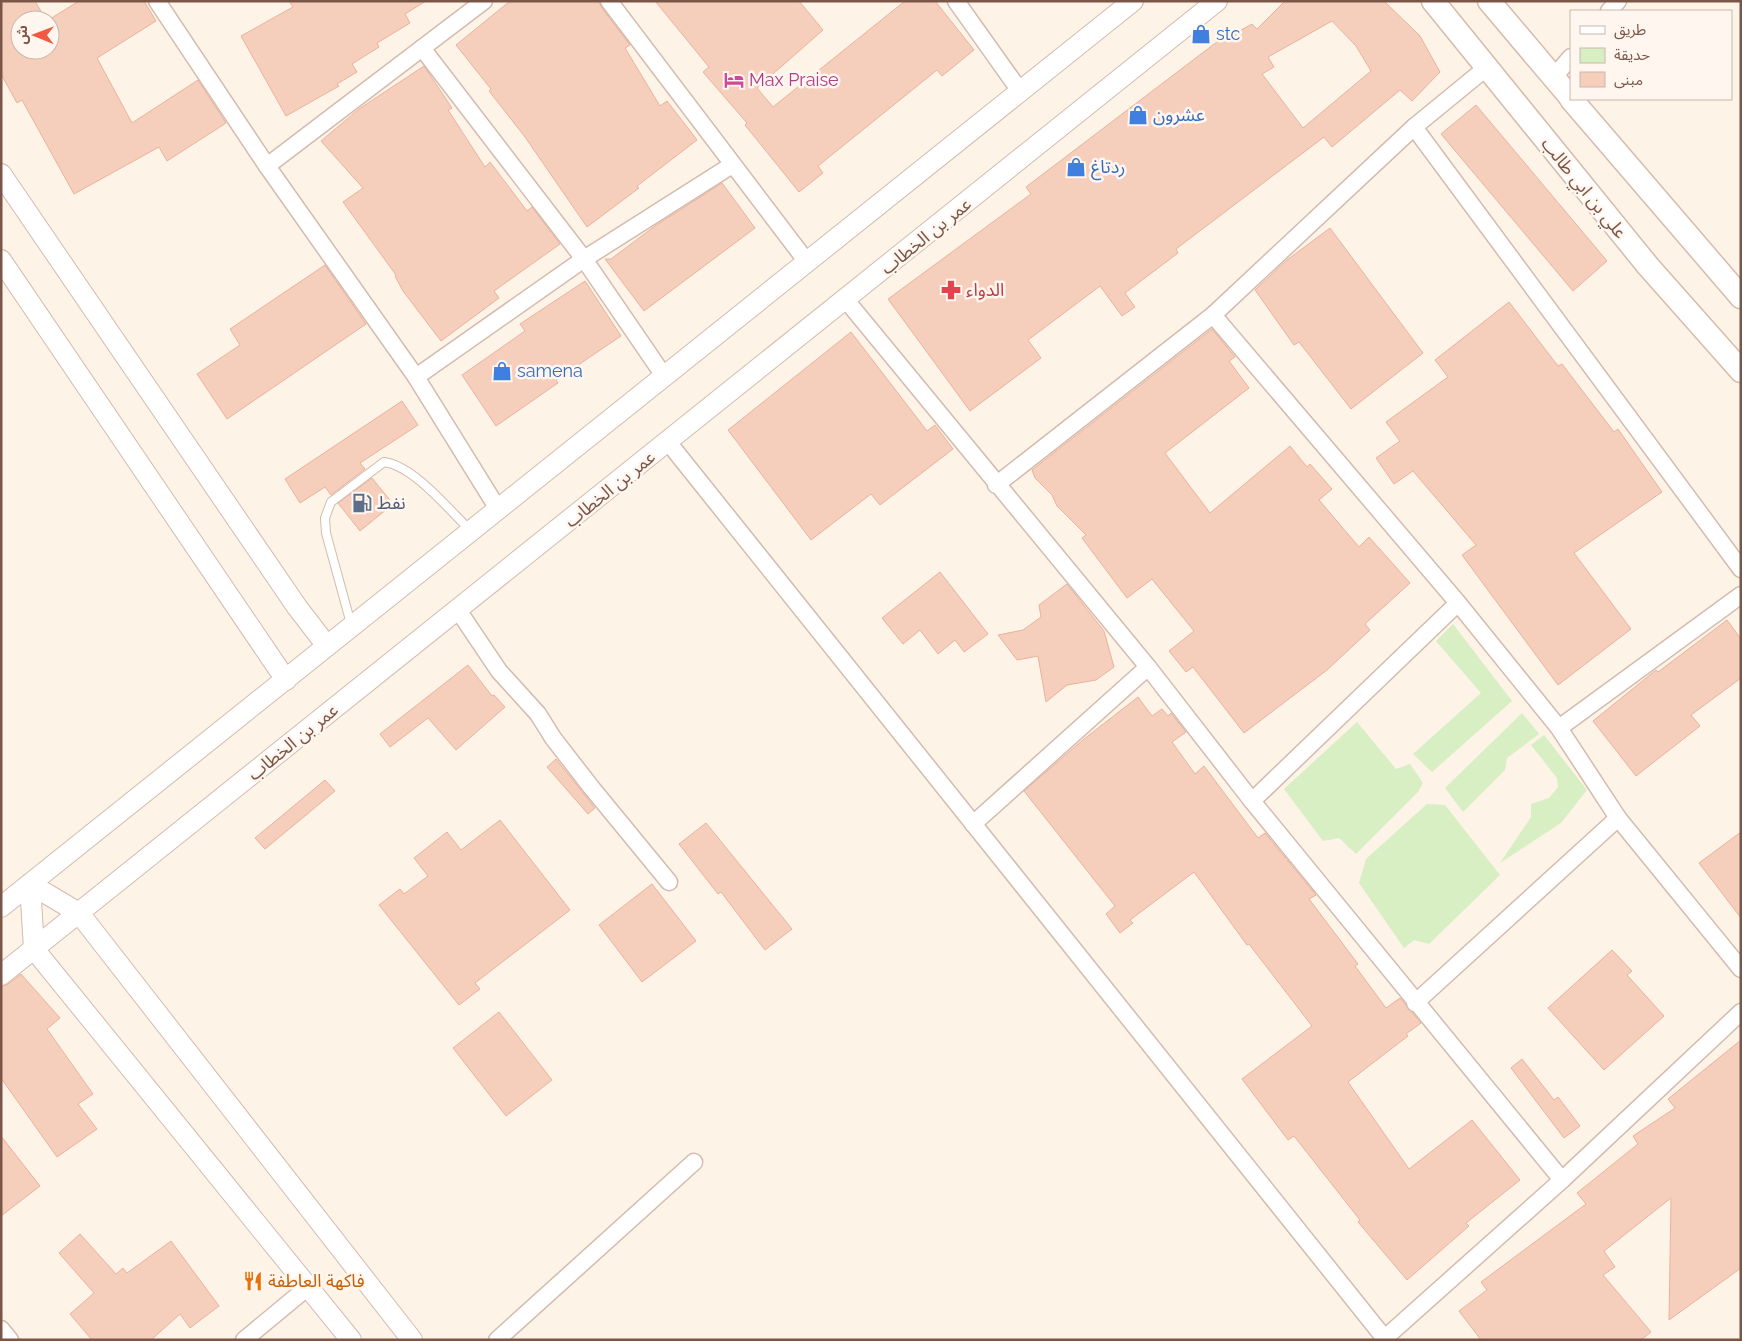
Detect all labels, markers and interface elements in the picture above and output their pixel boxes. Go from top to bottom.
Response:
north arrow [10,10,60,60]
legend [1570,10,1732,100]
text: طريق [1614,21,1646,40]
shop icon: stc [1190,23,1212,45]
place label: stc [1216,23,1241,44]
text: ش [14,25,30,45]
text: حديقة [1614,46,1650,64]
hotel icon: Max Praise [723,69,745,91]
place label: Max Praise [749,69,839,90]
text: مبنى [1614,71,1643,89]
shop icon: عشرون [1127,104,1149,126]
place label: عشرون [1153,104,1205,126]
street label: علي بن ابي طالب [1535,133,1631,244]
shop icon: ردتاغ [1065,156,1087,178]
place label: ردتاغ [1091,156,1125,181]
street label: عمر بن الخطاب [876,193,976,279]
pharmacy icon: الدواء [940,279,962,301]
place label: الدواء [966,279,1004,300]
shop icon: samena [491,360,513,382]
place label: samena [517,360,583,381]
street label: عمر بن الخطاب [560,446,660,532]
fuel station icon: نفط [351,492,373,514]
place label: نفط [377,492,406,513]
street label: عمر بن الخطاب [243,699,343,785]
restaurant icon: فاكهة العاطفة [242,1270,264,1292]
place label: فاكهة العاطفة [268,1270,365,1291]

